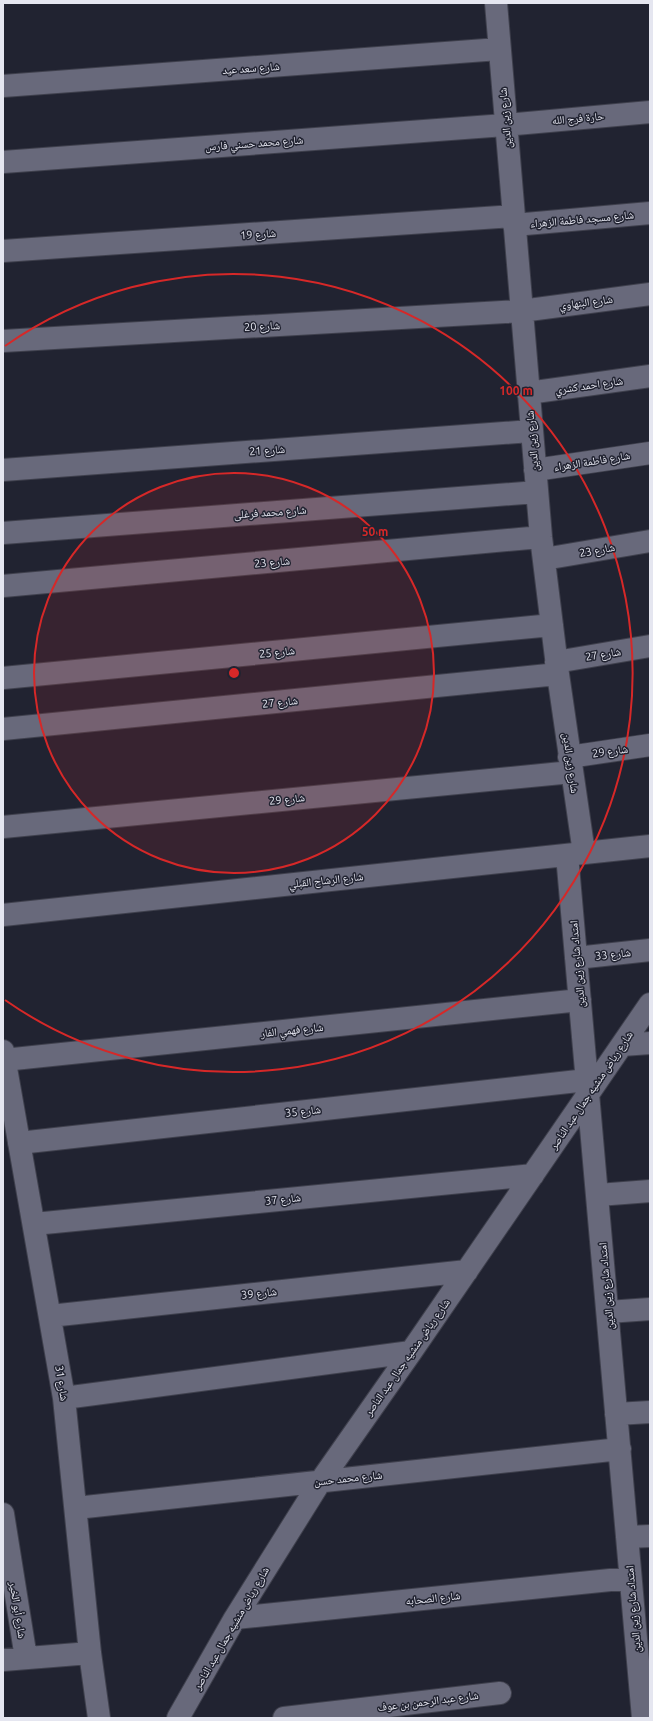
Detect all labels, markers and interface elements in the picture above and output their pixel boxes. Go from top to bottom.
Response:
street label: شارع سعد عيد [222,60,280,77]
street label: شارع زين الدين [496,87,515,149]
street label: حارة فرج الله [551,110,605,127]
street label: شارع محمد حسني فارس [204,134,304,155]
street label: شارع مسجد فاطمة الزهراء [529,208,635,231]
street label: شارع 19 [240,227,276,242]
street label: شارع البنهاوي [559,293,614,314]
street label: شارع 20 [244,319,280,334]
street label: شارع احمد كشري [554,374,624,398]
text: 100 m [499,384,533,397]
street label: شارع زين الدين [523,410,542,472]
street label: شارع 21 [249,443,285,458]
street label: شارع فاطمة الزهراء [553,449,631,474]
street label: شارع محمد فرغلى [233,503,307,522]
text: 50 m [362,525,388,538]
street label: شارع 23 [578,541,616,560]
street label: شارع 23 [254,554,290,571]
street label: شارع 25 [259,644,296,661]
street label: شارع 27 [584,645,622,664]
centre of rings [227,666,241,680]
street label: شارع 27 [262,694,299,711]
street label: شارع زين الدين [560,732,581,794]
street label: شارع 29 [591,743,629,760]
street label: شارع 29 [269,791,306,808]
street label: شارع الرشاح القبلي [288,870,364,893]
street label: امتداد شارع زين الدين [567,920,588,1008]
street label: شارع 33 [595,946,632,963]
street label: شارع فهمي الفار [259,1021,324,1042]
street label: شارع رياض منشيه جمال عبد الناصر [546,1029,636,1153]
street label: شارع 35 [285,1103,322,1120]
street label: شارع 37 [265,1191,302,1208]
street label: امتداد شارع زين الدين [596,1242,617,1330]
street label: شارع 39 [241,1285,278,1302]
street label: شارع رياض منشيه جمال عبد الناصر [361,1296,453,1419]
street label: شارع 31 [52,1364,71,1402]
street label: شارع محمد حسن [313,1468,383,1489]
street label: شارع رياض منشيه جمال عبد الناصر [190,1565,272,1693]
street label: امتداد شارع زين الدين [623,1565,644,1653]
street label: شارع أبو الخير [6,1580,29,1639]
street label: شارع الصحابه [405,1589,461,1608]
street label: شارع عبد الرحمن بن عوف [377,1689,479,1714]

